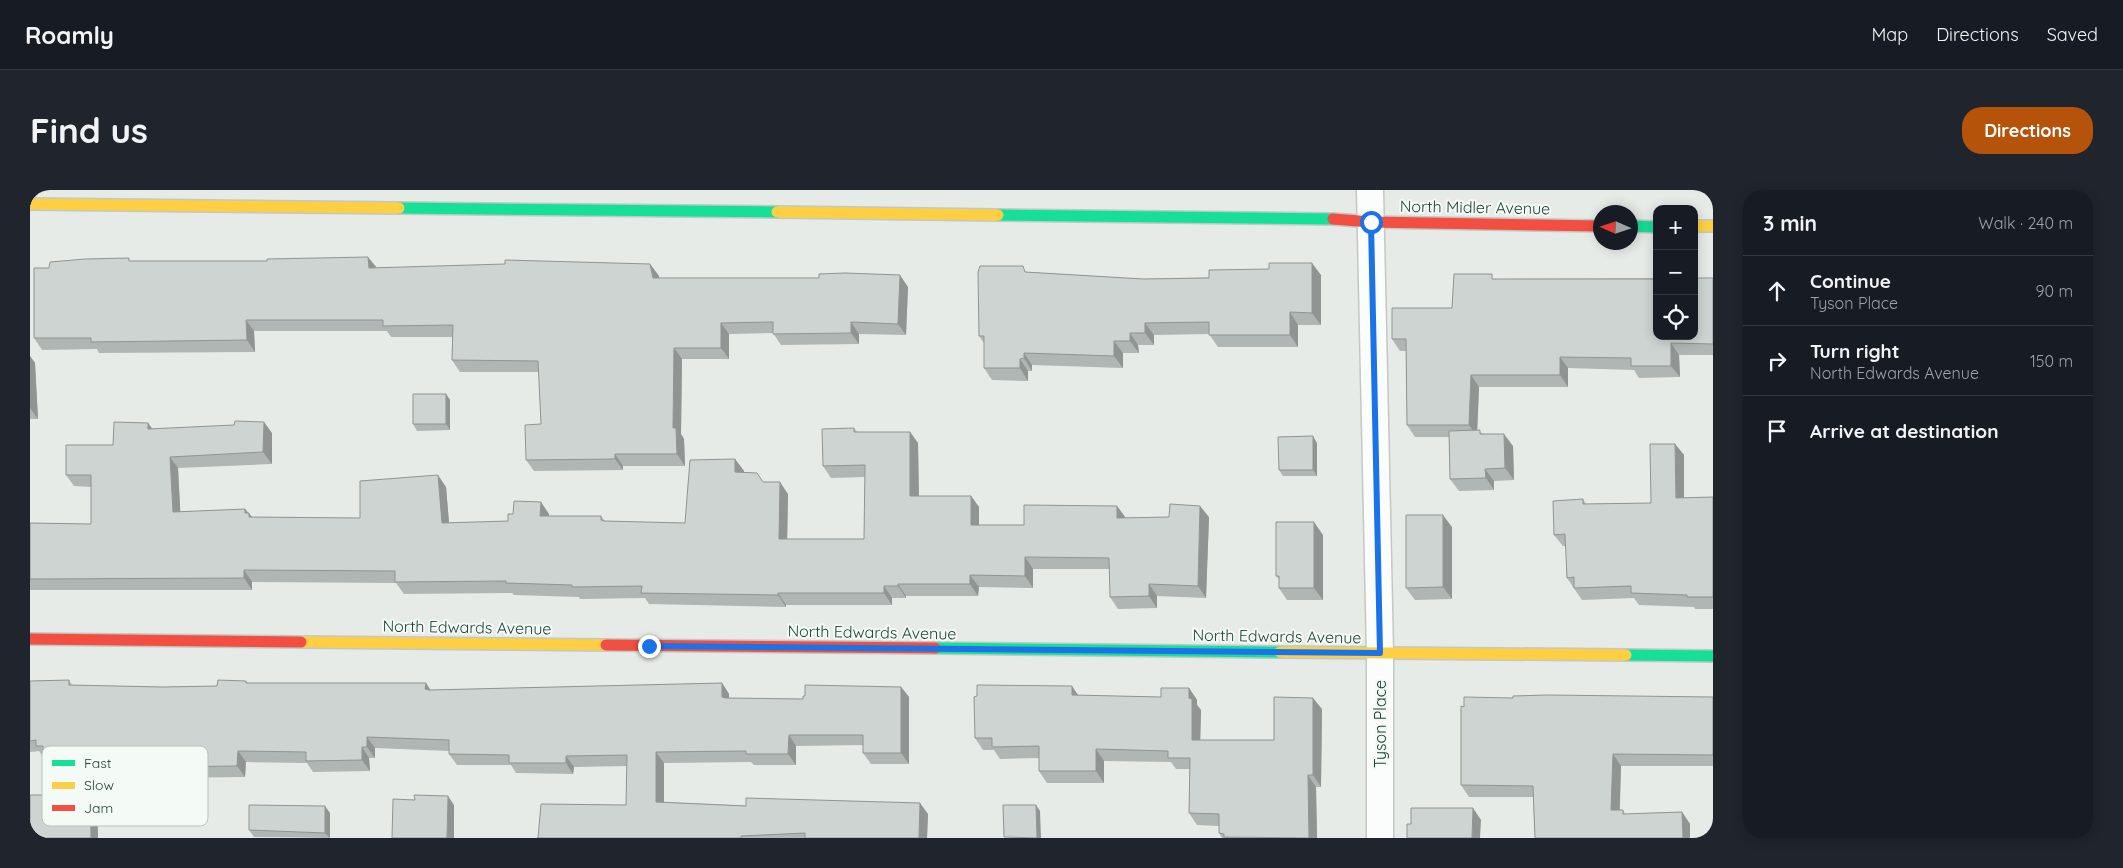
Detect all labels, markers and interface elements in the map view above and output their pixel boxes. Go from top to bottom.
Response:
text: Roamly [25,20,114,50]
text: Map [1871,23,1908,46]
text: Directions [1936,23,2019,46]
text: Saved [2047,23,2098,46]
button: Directions [1962,107,2093,154]
text: Find us [30,108,148,152]
street label: North Midler Avenue [1400,196,1550,218]
north arrow [1593,205,1638,250]
map controls [1653,205,1698,340]
button: + [1653,205,1698,250]
text: 3 min [1763,210,1817,236]
route start [1360,211,1383,234]
text: Walk · 240 m [1978,213,2073,233]
button: − [1653,250,1698,295]
text: Continue [1810,269,1891,293]
icon: ahead [1763,277,1791,305]
text: 90 m [2036,281,2073,301]
text: Tyson Place [1810,293,1898,313]
button: locate [1653,295,1698,340]
text: Turn right [1810,339,1899,363]
icon: right [1763,347,1791,375]
text: 150 m [2030,351,2073,371]
text: North Edwards Avenue [1810,363,1979,383]
icon: arrive [1763,417,1791,445]
text: Arrive at destination [1810,419,1999,443]
street label: North Edwards Avenue [382,616,552,638]
street label: North Edwards Avenue [787,621,957,643]
street label: North Edwards Avenue [1192,625,1362,647]
route end [638,635,661,658]
street label: Tyson Place [1370,680,1390,768]
legend [42,746,208,826]
text: Fast [84,754,112,772]
text: Slow [84,776,114,794]
text: Jam [84,799,113,817]

